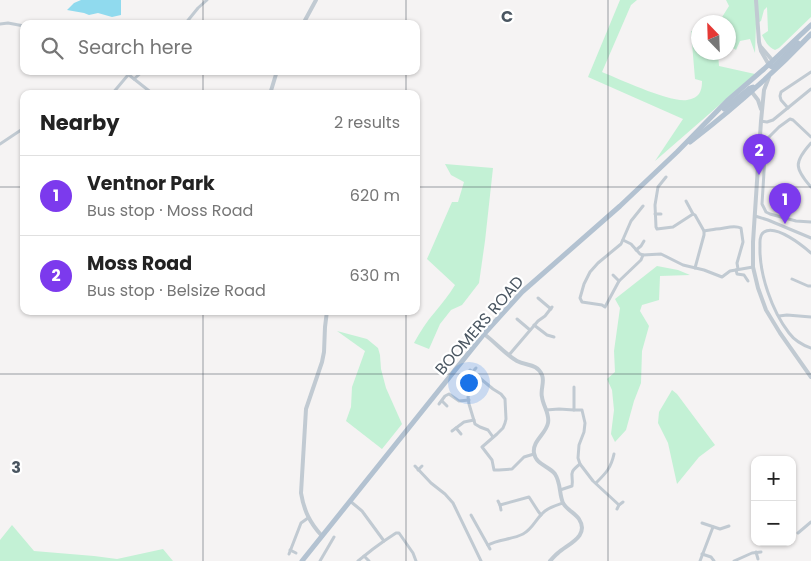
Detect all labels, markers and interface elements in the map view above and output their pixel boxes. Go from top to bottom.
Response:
text: C [501,5,513,28]
north arrow [691,15,736,60]
search box [20,20,420,75]
icon: search [38,34,66,62]
text: Search here [78,34,192,61]
text: Nearby [40,108,120,137]
text: 2 results [334,111,400,134]
pin: 2 [743,134,775,175]
text: Ventnor Park [87,170,215,197]
pin: 1 [769,183,801,224]
text: 1 [53,184,59,207]
text: 620 m [350,184,400,207]
text: Bus stop · Moss Road [87,199,253,222]
text: Moss Road [87,250,192,277]
text: 2 [51,264,61,287]
text: 630 m [350,264,400,287]
street label: BOOMERS ROAD [430,271,529,380]
text: Bus stop · Belsize Road [87,279,266,302]
your location [456,370,482,396]
text: 3 [11,456,21,479]
map controls [751,456,796,546]
button: + [751,456,796,501]
button: − [751,501,796,546]

